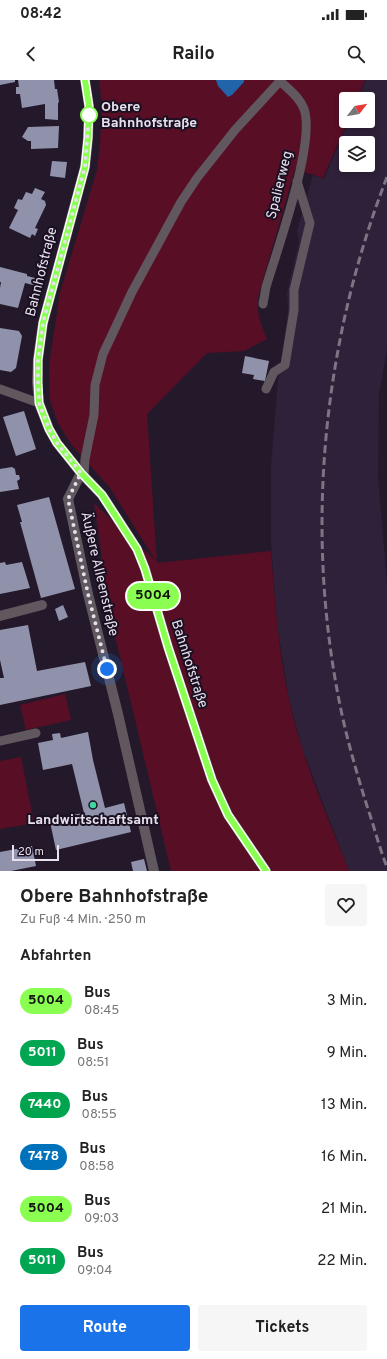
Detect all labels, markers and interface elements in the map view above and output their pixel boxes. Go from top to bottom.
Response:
text: 08:42 [20,5,62,24]
icon: back [20,43,42,65]
text: Railo [172,43,215,66]
icon: search [345,43,367,65]
north arrow [339,92,375,128]
map controls [339,92,375,172]
place label: Obere Bahnhofstraße [101,99,197,132]
marker: Obere Bahnhofstraße [80,106,98,124]
button: layers [339,136,375,172]
street label: Spalierweg [263,149,297,221]
street label: Bahnhofstraße [23,225,61,319]
street label: Äußere Alleenstraße [76,510,123,638]
line badge: 5004 [125,583,181,609]
text: 5004 [135,587,171,604]
street label: Bahnhofstraße [167,618,211,710]
your location [97,659,117,679]
marker: Landwirtschaftsamt [88,800,98,810]
place label: Landwirtschaftsamt [27,812,159,829]
scale bar [12,843,59,862]
text: 20 m [18,845,44,859]
button: heart [325,884,367,926]
text: Obere Bahnhofstraße [20,885,208,909]
text: Zu Fuß · 4 Min. · 250 m [20,912,146,928]
text: Abfahrten [20,947,91,966]
text: Bus [84,984,111,1003]
text: 5004 [28,992,64,1009]
text: 3 Min. [327,992,367,1011]
text: 08:45 [84,1003,119,1019]
text: Bus [77,1036,104,1055]
text: 5011 [28,1044,57,1061]
text: 9 Min. [327,1044,367,1063]
text: 08:51 [77,1055,109,1071]
text: Bus [82,1088,108,1107]
text: 7440 [28,1096,62,1113]
text: 13 Min. [321,1096,367,1115]
text: 08:55 [82,1107,117,1123]
text: Bus [79,1140,106,1159]
text: 7478 [28,1148,59,1165]
text: 16 Min. [321,1148,367,1167]
text: 08:58 [79,1159,115,1175]
text: Bus [84,1192,111,1211]
text: 5004 [28,1200,64,1217]
text: 21 Min. [321,1200,367,1219]
text: 09:03 [84,1211,119,1227]
text: Bus [77,1244,104,1263]
text: 5011 [28,1252,57,1269]
text: 22 Min. [317,1252,367,1271]
text: 09:04 [77,1263,112,1279]
button: Route [20,1305,190,1351]
button: Tickets [198,1305,367,1351]

